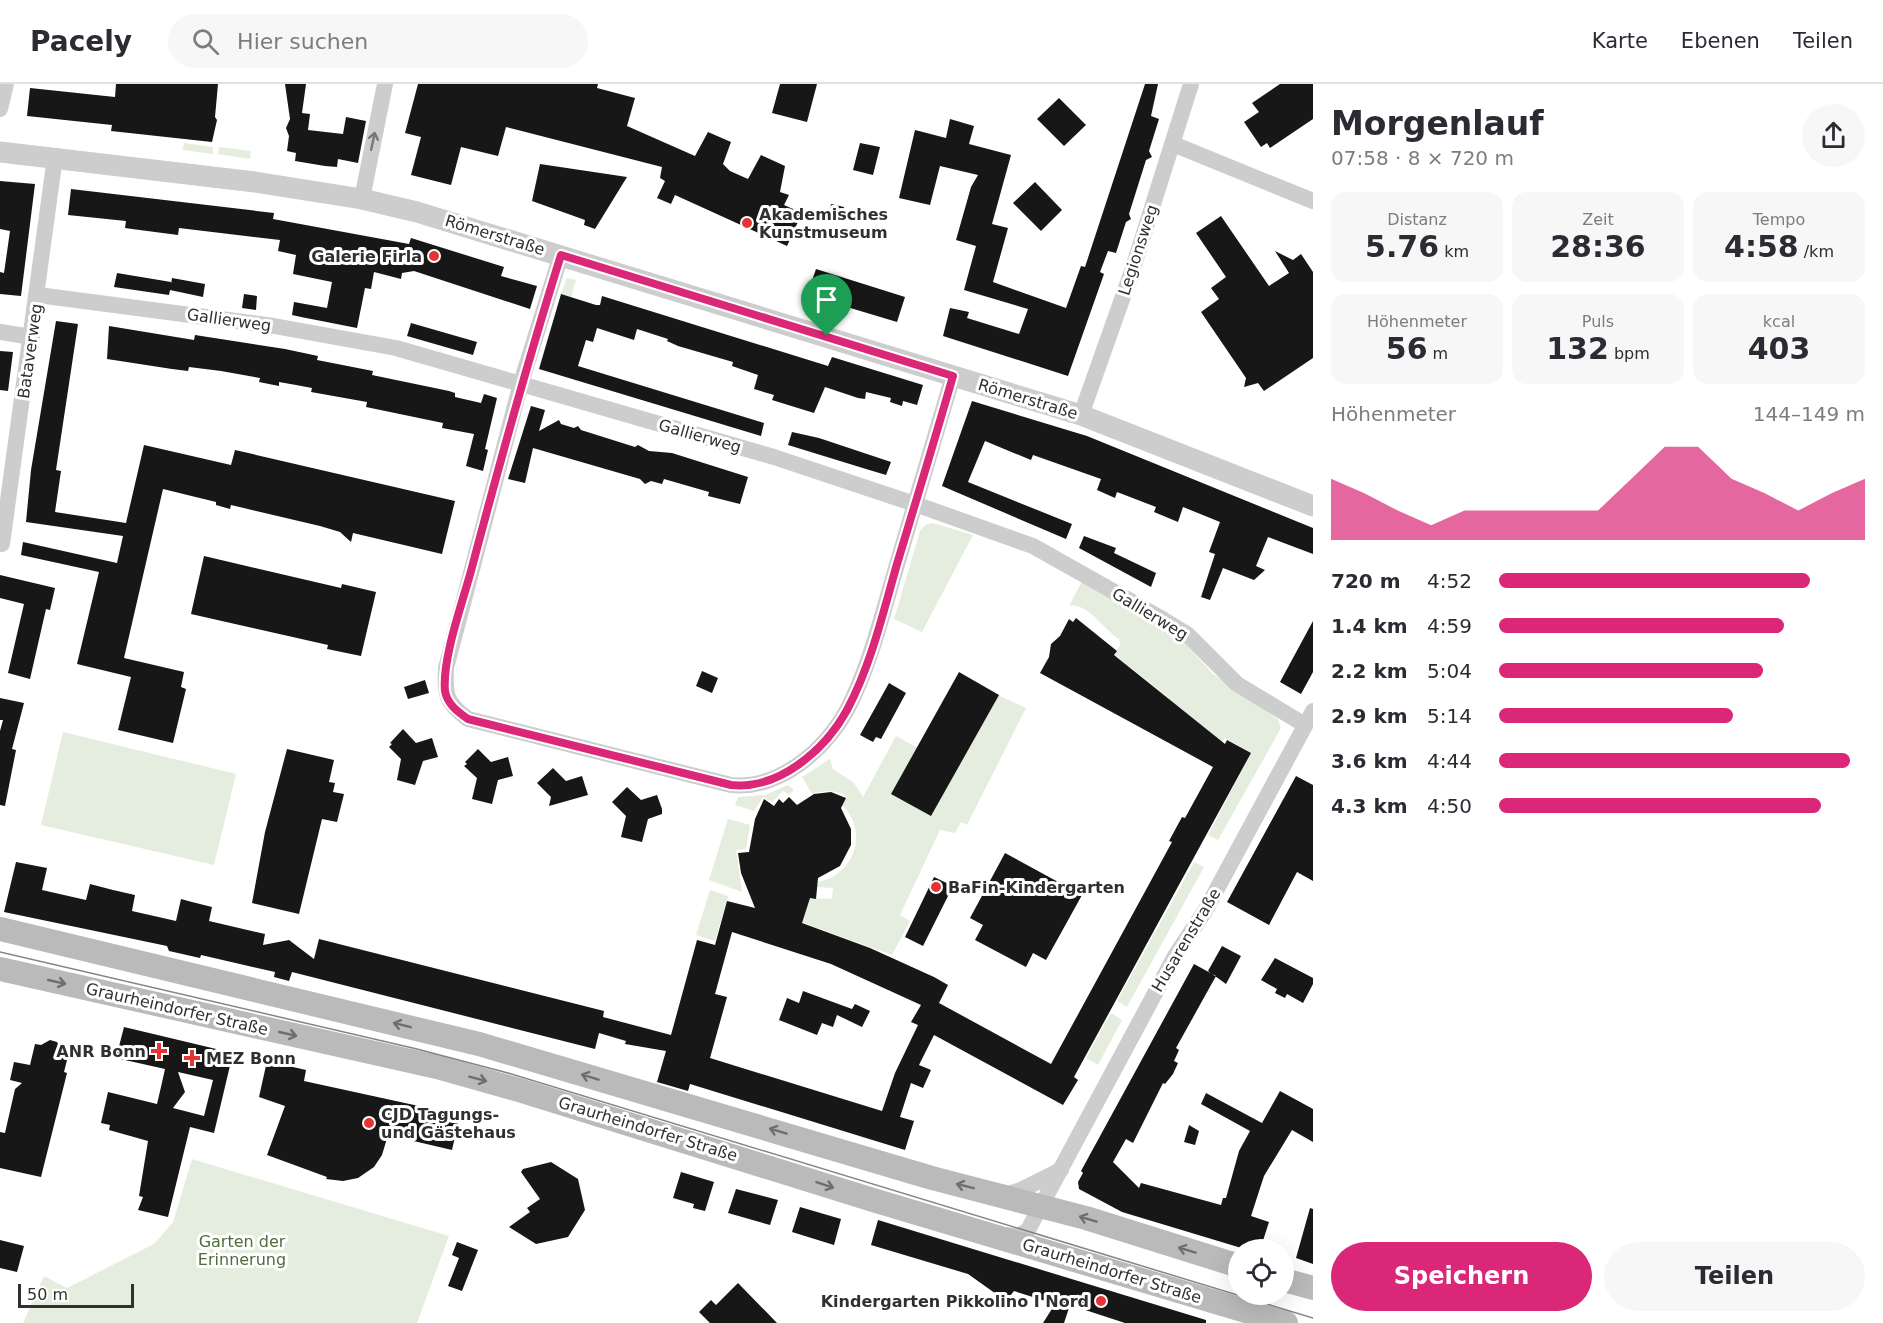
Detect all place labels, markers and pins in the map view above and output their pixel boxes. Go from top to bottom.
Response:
place label: Akademisches Kunstmuseum [759,205,888,242]
marker: Akademisches Kunstmuseum [740,216,754,230]
place label: Galerie Firla [311,247,422,266]
marker: Galerie Firla [427,249,441,263]
pin [801,274,852,336]
place label: BaFin-Kindergarten [948,878,1125,897]
marker: BaFin-Kindergarten [929,880,943,894]
place label: ANR Bonn [56,1042,146,1061]
marker: ANR Bonn [150,1042,168,1060]
marker: MEZ Bonn [183,1049,201,1067]
place label: MEZ Bonn [206,1049,296,1068]
place label: CJD Tagungs- und Gästehaus [381,1105,516,1142]
marker: CJD Tagungs- und Gästehaus [362,1116,376,1130]
place label: Kindergarten Pikkolino I Nord [821,1292,1089,1311]
marker: Kindergarten Pikkolino I Nord [1094,1294,1108,1308]

